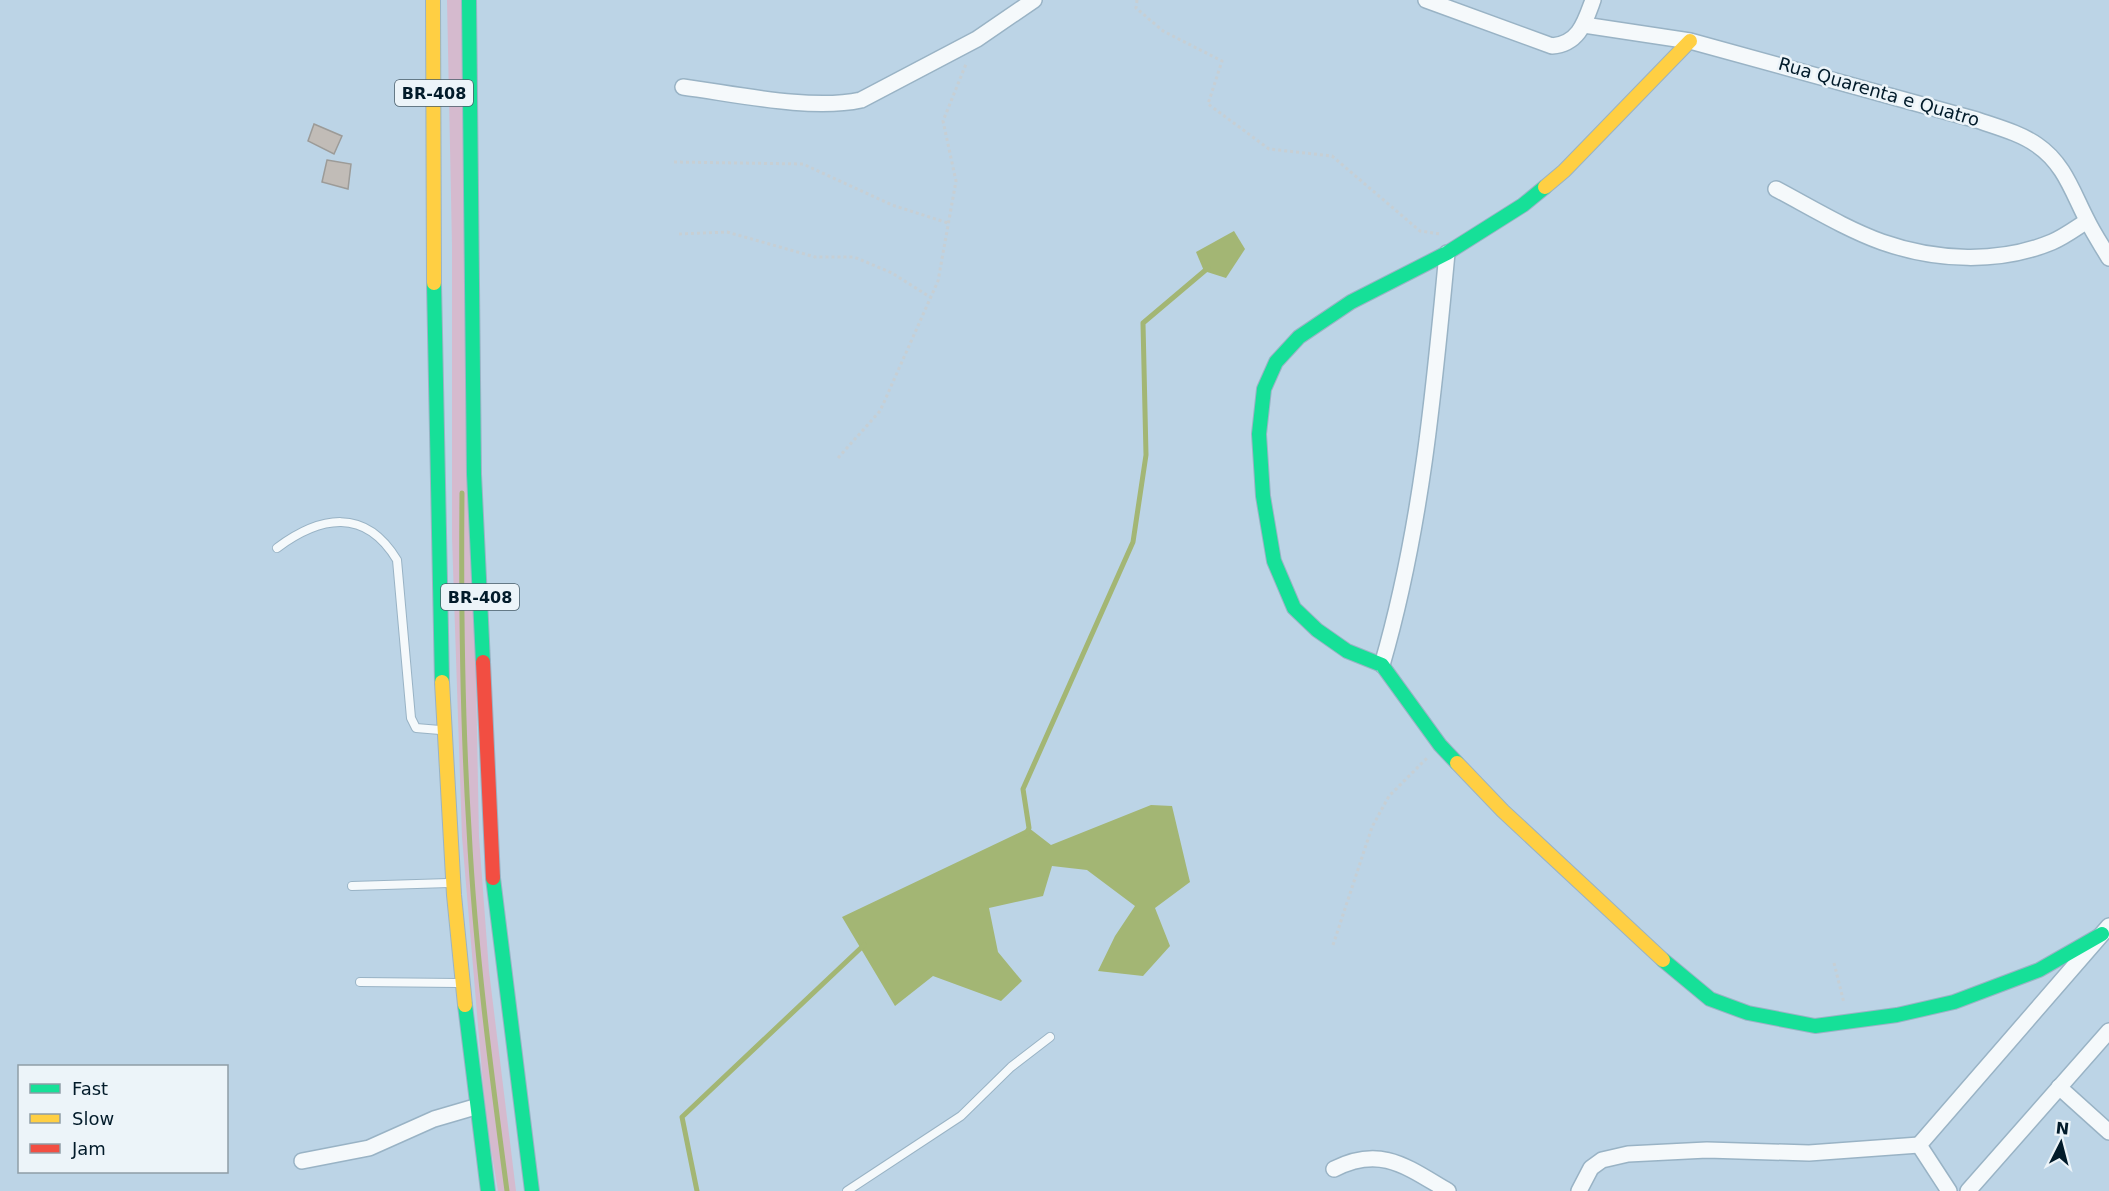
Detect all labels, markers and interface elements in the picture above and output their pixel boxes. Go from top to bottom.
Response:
street label: Rua Quarenta e Quatro [1776,53,1982,130]
road number: BR-408 [395,80,473,106]
road number: BR-408 [441,584,519,610]
legend [18,1065,228,1173]
text: Fast [72,1078,108,1099]
text: Slow [72,1108,114,1129]
north arrow [2031,1113,2091,1173]
text: N [2055,1118,2070,1139]
text: Jam [71,1138,106,1159]

